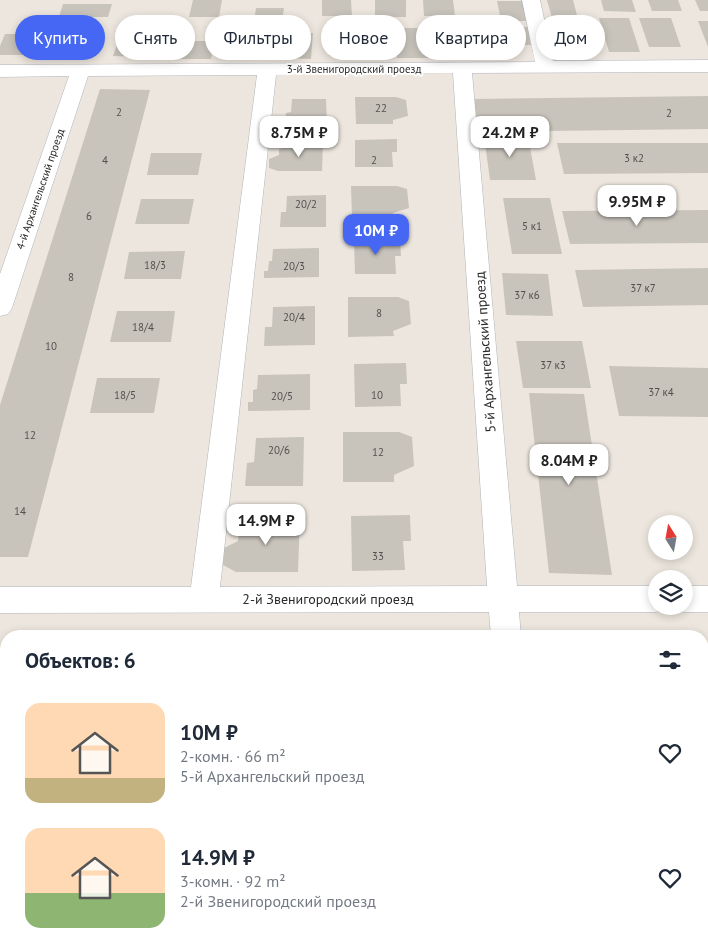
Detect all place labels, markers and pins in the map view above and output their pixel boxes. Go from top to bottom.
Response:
pin: 8.75M ₽ [253,116,345,158]
pin: 24.2M ₽ [464,116,556,158]
pin: 9.95M ₽ [591,184,683,227]
pin: 10M ₽ [341,214,411,256]
pin: 8.04M ₽ [523,444,615,486]
pin: 14.9M ₽ [220,504,312,546]

